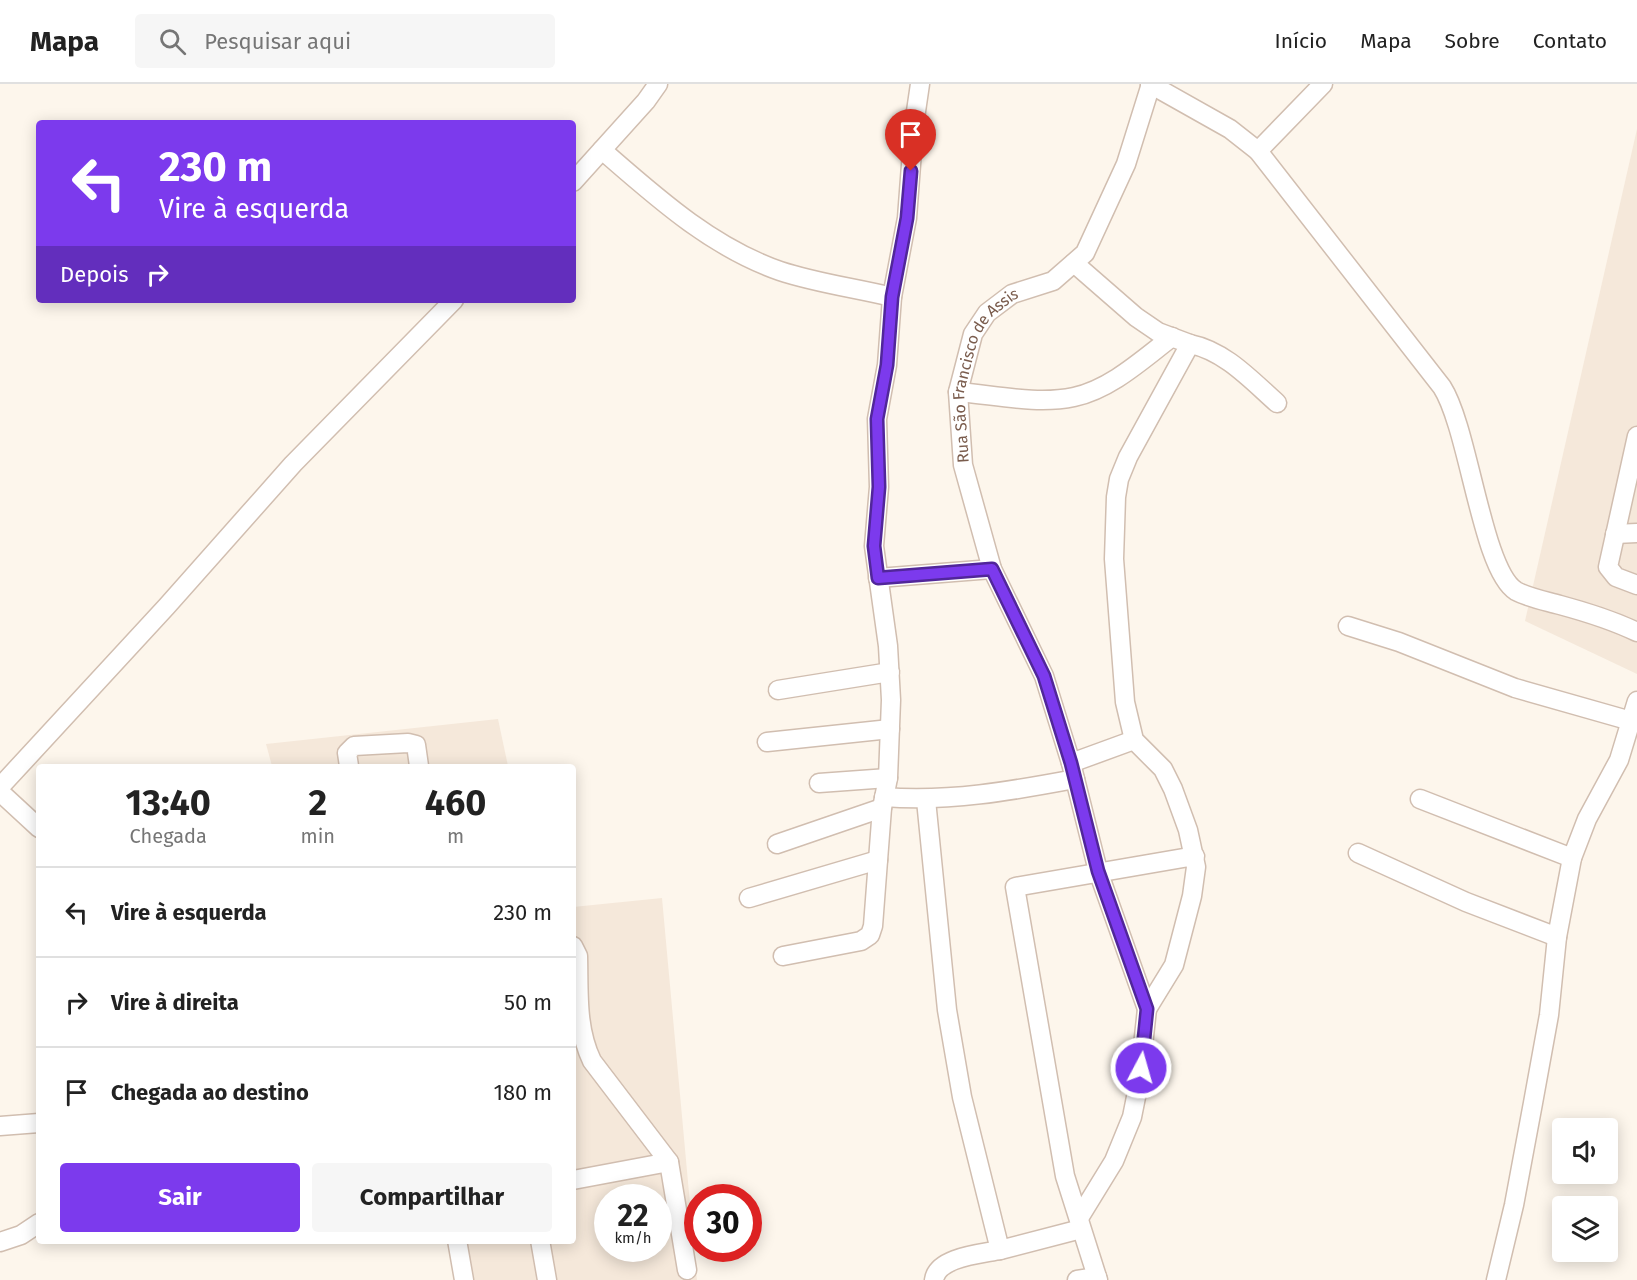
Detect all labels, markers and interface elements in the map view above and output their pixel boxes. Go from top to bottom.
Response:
search box [135,14,555,68]
text: Mapa [30,25,99,58]
icon: search [156,25,189,58]
text: Pesquisar aqui [204,28,351,55]
text: Início [1274,28,1327,54]
text: Mapa [1360,28,1412,54]
text: Sobre [1445,28,1500,54]
text: Contato [1533,28,1607,54]
pin [885,109,936,171]
icon: arrive [894,118,927,151]
text: 230 m [159,142,272,192]
icon: left [60,144,138,222]
text: Vire à esquerda [159,193,349,225]
icon: right [141,258,174,291]
text: Depois [60,261,129,288]
street label: Rua São Francisco de Assis [949,284,1020,464]
text: 13:40 [126,781,211,825]
text: 2 [308,781,327,825]
text: 460 [425,781,486,825]
text: Chegada [130,824,207,848]
text: min [301,824,335,848]
text: m [447,824,464,848]
icon: left [60,896,93,929]
text: Vire à esquerda [111,899,267,926]
text: 230 m [493,899,552,926]
icon: right [60,986,93,1019]
text: Vire à direita [111,989,239,1016]
text: 50 m [504,989,552,1016]
position arrow [1109,1036,1173,1100]
icon: arrive [60,1076,93,1109]
text: Chegada ao destino [111,1079,309,1106]
text: 180 m [493,1079,552,1106]
map controls [1552,1118,1618,1262]
button: sound [1552,1118,1618,1184]
button: Sair [60,1163,300,1232]
button: Compartilhar [312,1163,552,1232]
speed limit sign: 30 [684,1184,762,1262]
button: layers [1552,1196,1618,1262]
text: 22 [617,1198,649,1234]
text: km/h [614,1229,652,1247]

